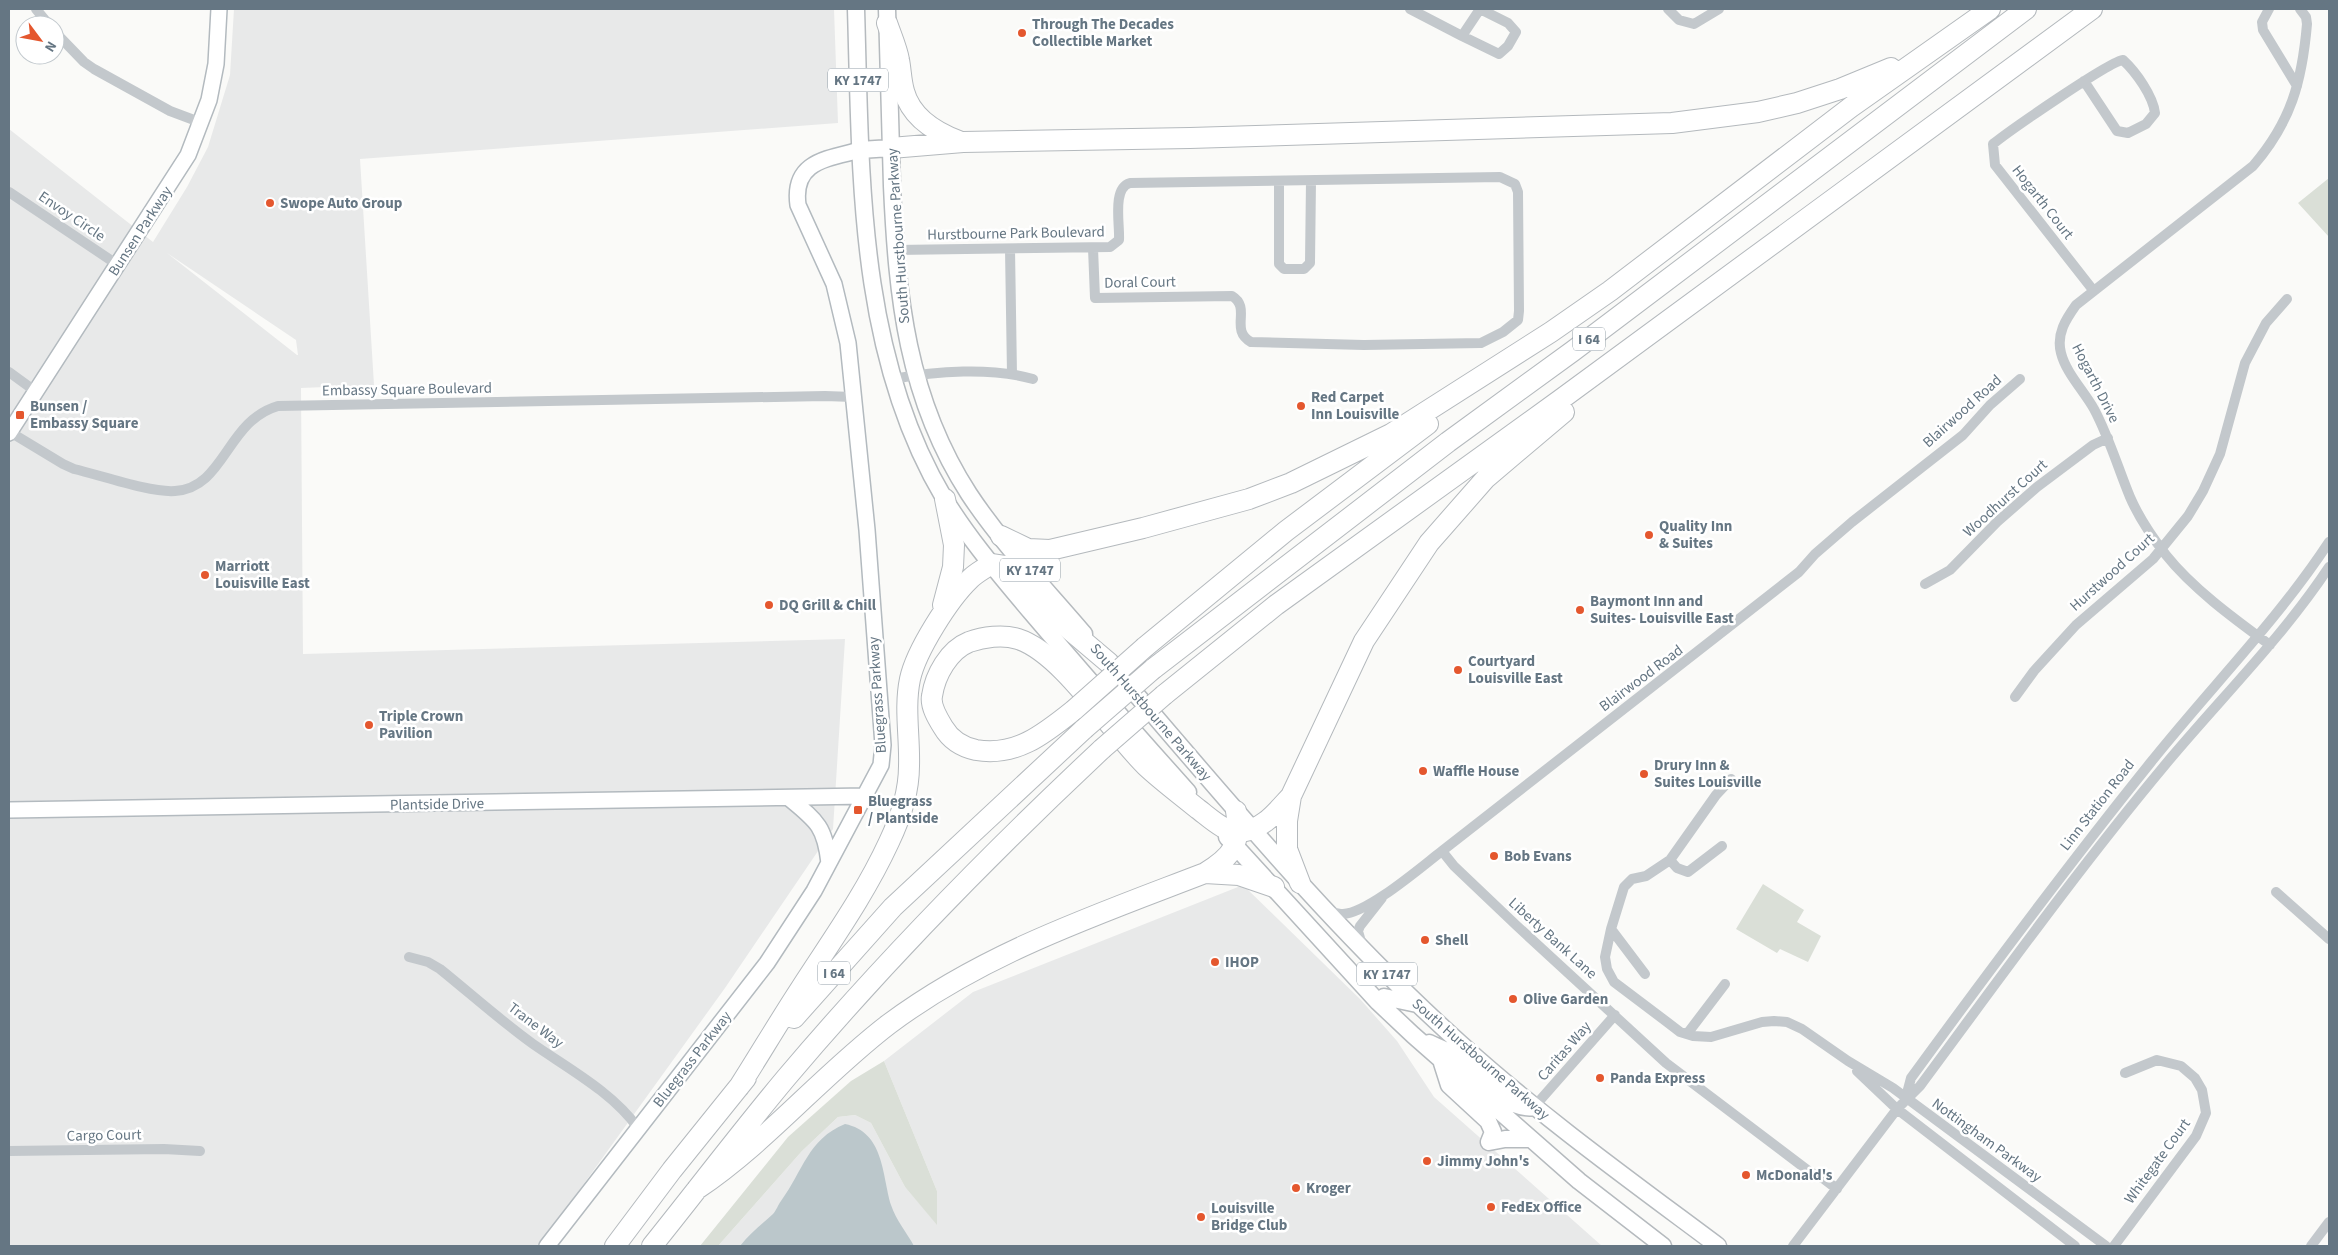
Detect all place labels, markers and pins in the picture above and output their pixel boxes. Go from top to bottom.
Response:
place label: Through The Decades Collectible Market [1032,14,1174,52]
marker: Through The Decades Collectible Market [1016,27,1028,39]
place label: Swope Auto Group [280,193,403,214]
marker: Swope Auto Group [264,197,276,209]
place label: Red Carpet Inn Louisville [1311,387,1399,425]
place label: Bunsen / Embassy Square [30,396,139,434]
marker: Red Carpet Inn Louisville [1295,400,1307,412]
marker: Bunsen / Embassy Square [14,409,26,421]
place label: Quality Inn & Suites [1659,516,1732,554]
marker: Quality Inn & Suites [1643,529,1655,541]
place label: Marriott Louisville East [215,556,310,594]
marker: Marriott Louisville East [199,569,211,581]
place label: Baymont Inn and Suites- Louisville East [1590,591,1734,629]
place label: DQ Grill & Chill [779,595,877,616]
marker: DQ Grill & Chill [763,599,775,611]
marker: Baymont Inn and Suites- Louisville East [1574,604,1586,616]
place label: Courtyard Louisville East [1468,651,1563,689]
marker: Courtyard Louisville East [1452,664,1464,676]
place label: Triple Crown Pavilion [379,706,463,744]
marker: Triple Crown Pavilion [363,719,375,731]
place label: Drury Inn & Suites Louisville [1654,755,1762,793]
place label: Waffle House [1433,761,1519,782]
marker: Waffle House [1417,765,1429,777]
marker: Drury Inn & Suites Louisville [1638,768,1650,780]
place label: Bluegrass / Plantside [868,791,939,829]
marker: Bluegrass / Plantside [852,804,864,816]
place label: Bob Evans [1504,846,1572,867]
marker: Bob Evans [1488,850,1500,862]
place label: Shell [1435,930,1469,951]
marker: Shell [1419,934,1431,946]
place label: IHOP [1225,952,1259,973]
marker: IHOP [1209,956,1221,968]
place label: Olive Garden [1523,989,1608,1010]
marker: Olive Garden [1507,993,1519,1005]
place label: Panda Express [1610,1068,1706,1089]
marker: Panda Express [1594,1072,1606,1084]
place label: Jimmy John's [1437,1151,1530,1172]
marker: Jimmy John's [1421,1155,1433,1167]
place label: McDonald's [1756,1165,1833,1186]
marker: McDonald's [1740,1169,1752,1181]
place label: Kroger [1306,1178,1351,1199]
marker: Kroger [1290,1182,1302,1194]
place label: FedEx Office [1501,1197,1582,1218]
place label: Louisville Bridge Club [1211,1198,1288,1236]
marker: FedEx Office [1485,1201,1497,1213]
marker: Louisville Bridge Club [1195,1211,1207,1223]

